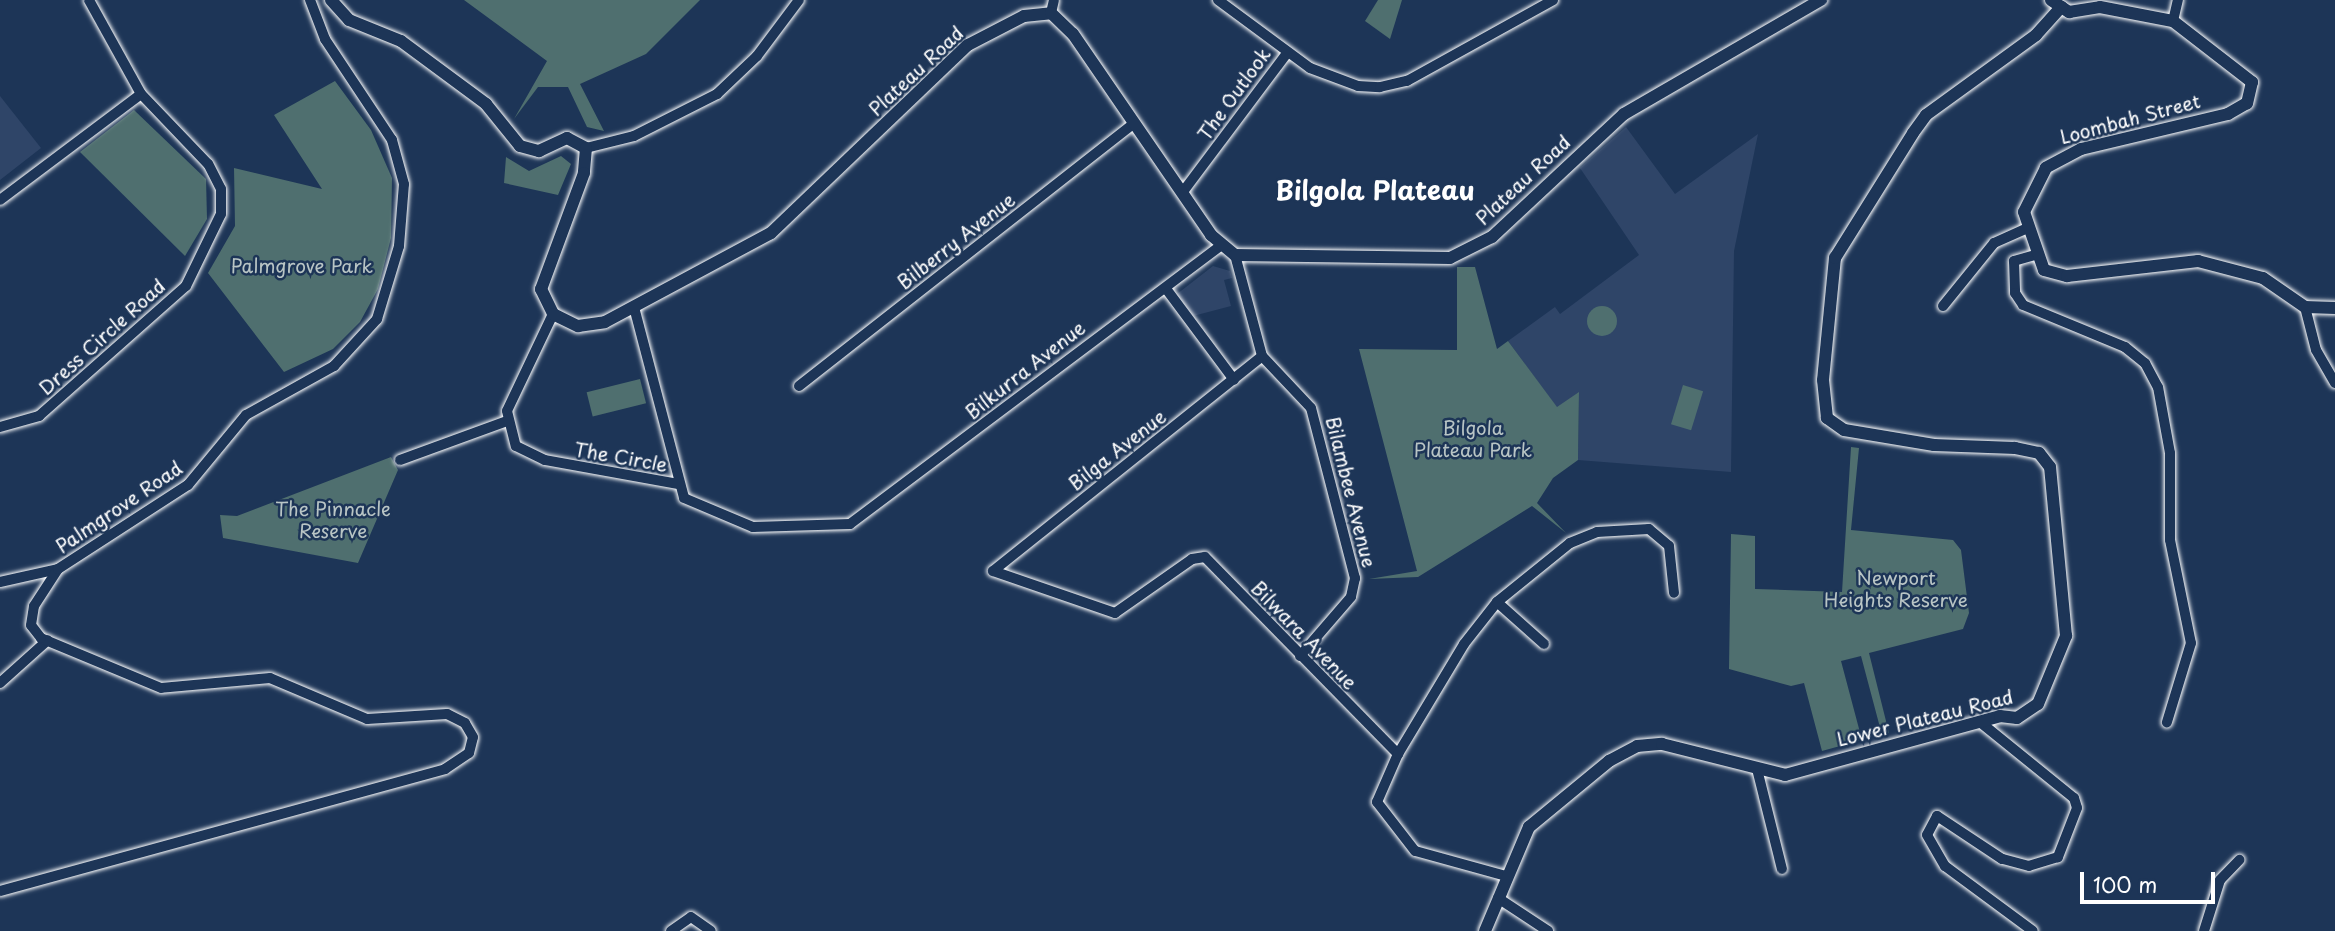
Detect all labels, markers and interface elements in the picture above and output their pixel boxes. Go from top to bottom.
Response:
street label: Plateau Road [864,21,968,121]
street label: The Outlook [1192,43,1276,145]
street label: Loombah Street [2057,89,2203,149]
street label: Plateau Road [1471,130,1575,230]
district label: Bilgola Plateau [1275,174,1475,206]
street label: Bilberry Avenue [893,188,1019,294]
park label: Palmgrove Park [231,255,373,277]
street label: Dress Circle Road [33,274,171,400]
street label: Bilkurra Avenue [960,316,1090,424]
street label: Bilga Avenue [1064,405,1170,495]
street label: Bilambee Avenue [1321,414,1381,570]
park label: Bilgola Plateau Park [1414,417,1532,461]
street label: The Circle [573,438,669,476]
street label: Palmgrove Road [52,457,186,557]
park label: The Pinnacle Reserve [274,498,392,542]
park label: Newport Heights Reserve [1825,567,1967,611]
street label: Bilwara Avenue [1246,576,1362,694]
street label: Lower Plateau Road [1834,685,2016,751]
scale bar [2083,858,2218,902]
text: 100 m [2093,868,2157,900]

